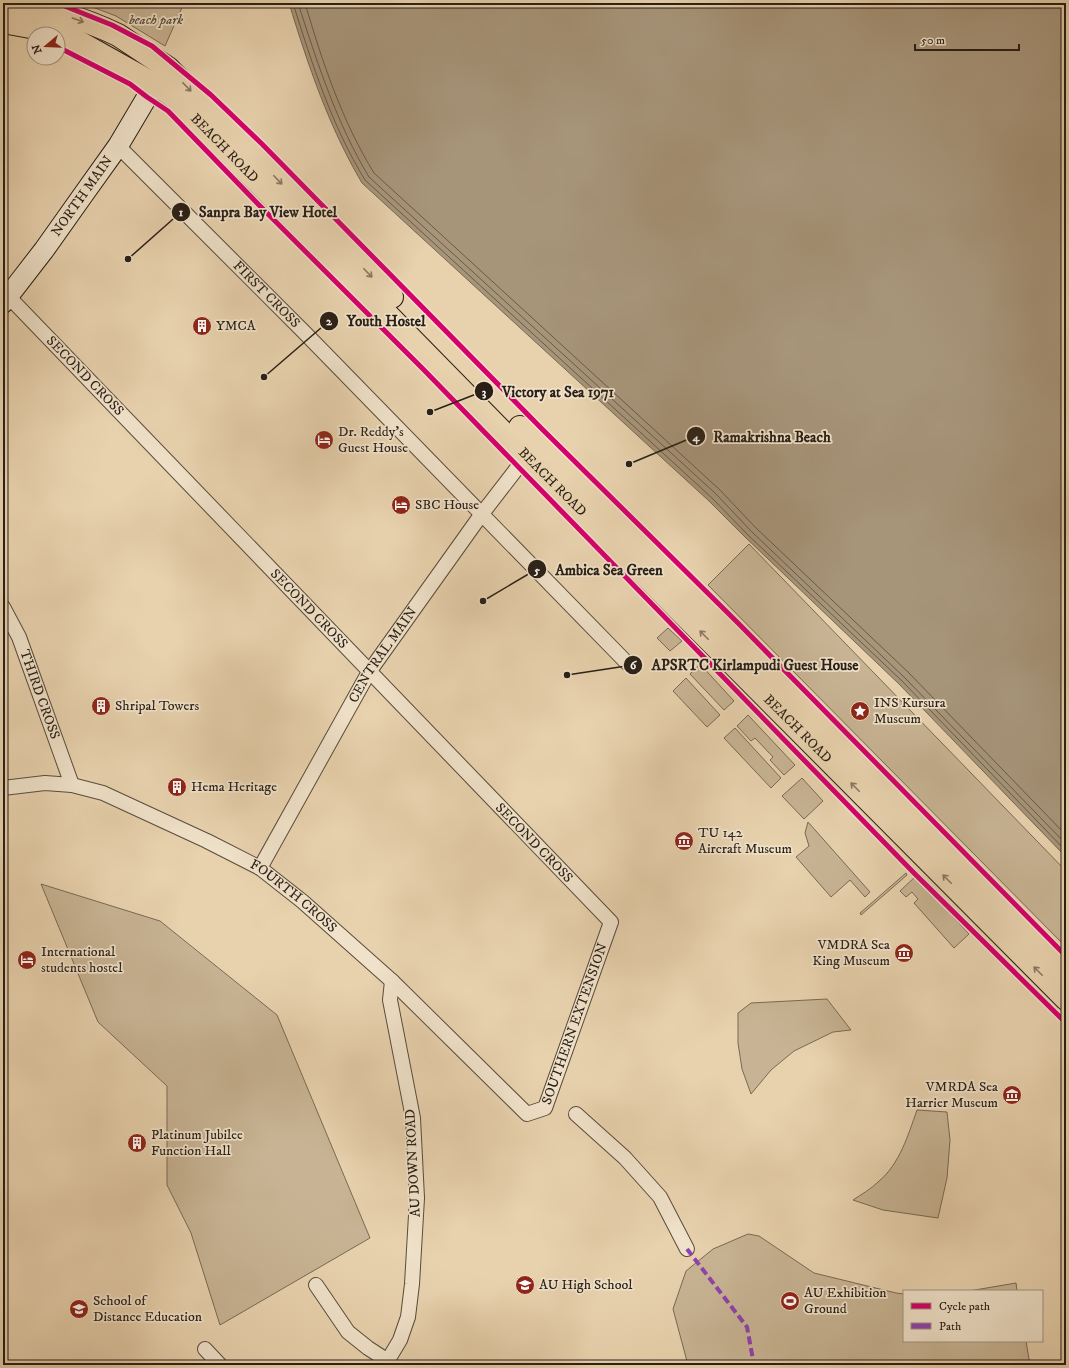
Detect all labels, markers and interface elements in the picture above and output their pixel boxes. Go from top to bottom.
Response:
park label: beach park [129,11,183,29]
one-way arrow [71,16,83,24]
north arrow [26,26,66,66]
scale bar [915,26,1019,52]
text: 50 m [921,33,945,48]
text: N [29,42,46,55]
one-way arrow [182,82,191,92]
street label: BEACH ROAD [186,110,262,187]
street label: NORTH MAIN [47,152,117,240]
one-way arrow [273,175,282,185]
callout: Sanpra Bay View Hotel [171,198,345,225]
text: Sanpra Bay View Hotel [199,203,338,222]
text: 1 [179,205,184,220]
street label: FIRST CROSS [229,257,304,332]
one-way arrow [364,268,373,278]
callout: Youth Hostel [319,308,434,335]
text: Youth Hostel [345,312,426,331]
text: 2 [326,314,333,329]
building icon: YMCA [191,315,213,337]
place label: YMCA [216,317,257,335]
street label: SECOND CROSS [42,332,128,420]
callout: Victory at Sea 1971 [474,378,622,405]
text: Victory at Sea 1971 [501,383,615,402]
text: 3 [482,385,487,400]
place label: Dr. Reddy's Guest House [338,423,408,457]
callout: Ramakrishna Beach [686,423,839,450]
text: Ramakrishna Beach [713,428,831,447]
hotel icon: Dr. Reddy's Guest House [313,429,335,451]
text: 4 [692,430,701,445]
street label: BEACH ROAD [514,444,590,521]
hotel icon: SBC House [390,494,412,516]
place label: SBC House [415,496,479,514]
callout: Ambica Sea Green [527,556,671,583]
text: Ambica Sea Green [554,561,663,580]
text: 5 [533,563,540,578]
street label: SECOND CROSS [266,565,352,653]
street label: CENTRAL MAIN [345,603,422,706]
one-way arrow [699,630,709,640]
street label: THIRD CROSS [15,647,64,742]
callout: APSRTC Kirlampudi Guest House [623,651,867,678]
text: APSRTC Kirlampudi Guest House [650,656,859,675]
text: 6 [630,658,637,673]
street label: BEACH ROAD [759,691,836,767]
place label: INS Kursura Museum [874,694,946,728]
building icon: Shripal Towers [90,695,112,717]
place label: Shripal Towers [115,697,200,715]
place icon: INS Kursura Museum [849,700,871,722]
building icon: Hema Heritage [166,776,188,798]
place label: Hema Heritage [191,778,277,796]
one-way arrow [850,782,860,792]
street label: SECOND CROSS [491,799,577,887]
place label: TU 142 Aircraft Museum [698,824,792,858]
museum icon: TU 142 Aircraft Museum [673,830,695,852]
street label: FOURTH CROSS [247,855,341,937]
one-way arrow [942,874,952,884]
place label: VMDRA Sea King Museum [812,936,890,970]
street label: SOUTHERN EXTENSION [538,940,612,1107]
museum icon: VMDRA Sea King Museum [893,942,915,964]
place label: International students hostel [41,943,123,977]
hotel icon: International students hostel [16,949,38,971]
one-way arrow [1034,966,1043,976]
place label: VMRDA Sea Harrier Museum [905,1078,998,1112]
museum icon: VMRDA Sea Harrier Museum [1001,1084,1023,1106]
street label: AU DOWN ROAD [401,1108,425,1218]
place label: Platinum Jubilee Function Hall [151,1126,243,1160]
building icon: Platinum Jubilee Function Hall [126,1132,148,1154]
school or university icon: AU High School [514,1274,536,1296]
place label: AU High School [539,1276,633,1294]
place label: AU Exhibition Ground [804,1284,887,1318]
sports icon: AU Exhibition Ground [779,1290,801,1312]
legend [903,1290,1043,1342]
place label: School of Distance Education [93,1292,203,1326]
school or university icon: School of Distance Education [68,1298,90,1320]
text: Cycle path [939,1299,991,1314]
text: Path [939,1319,962,1334]

